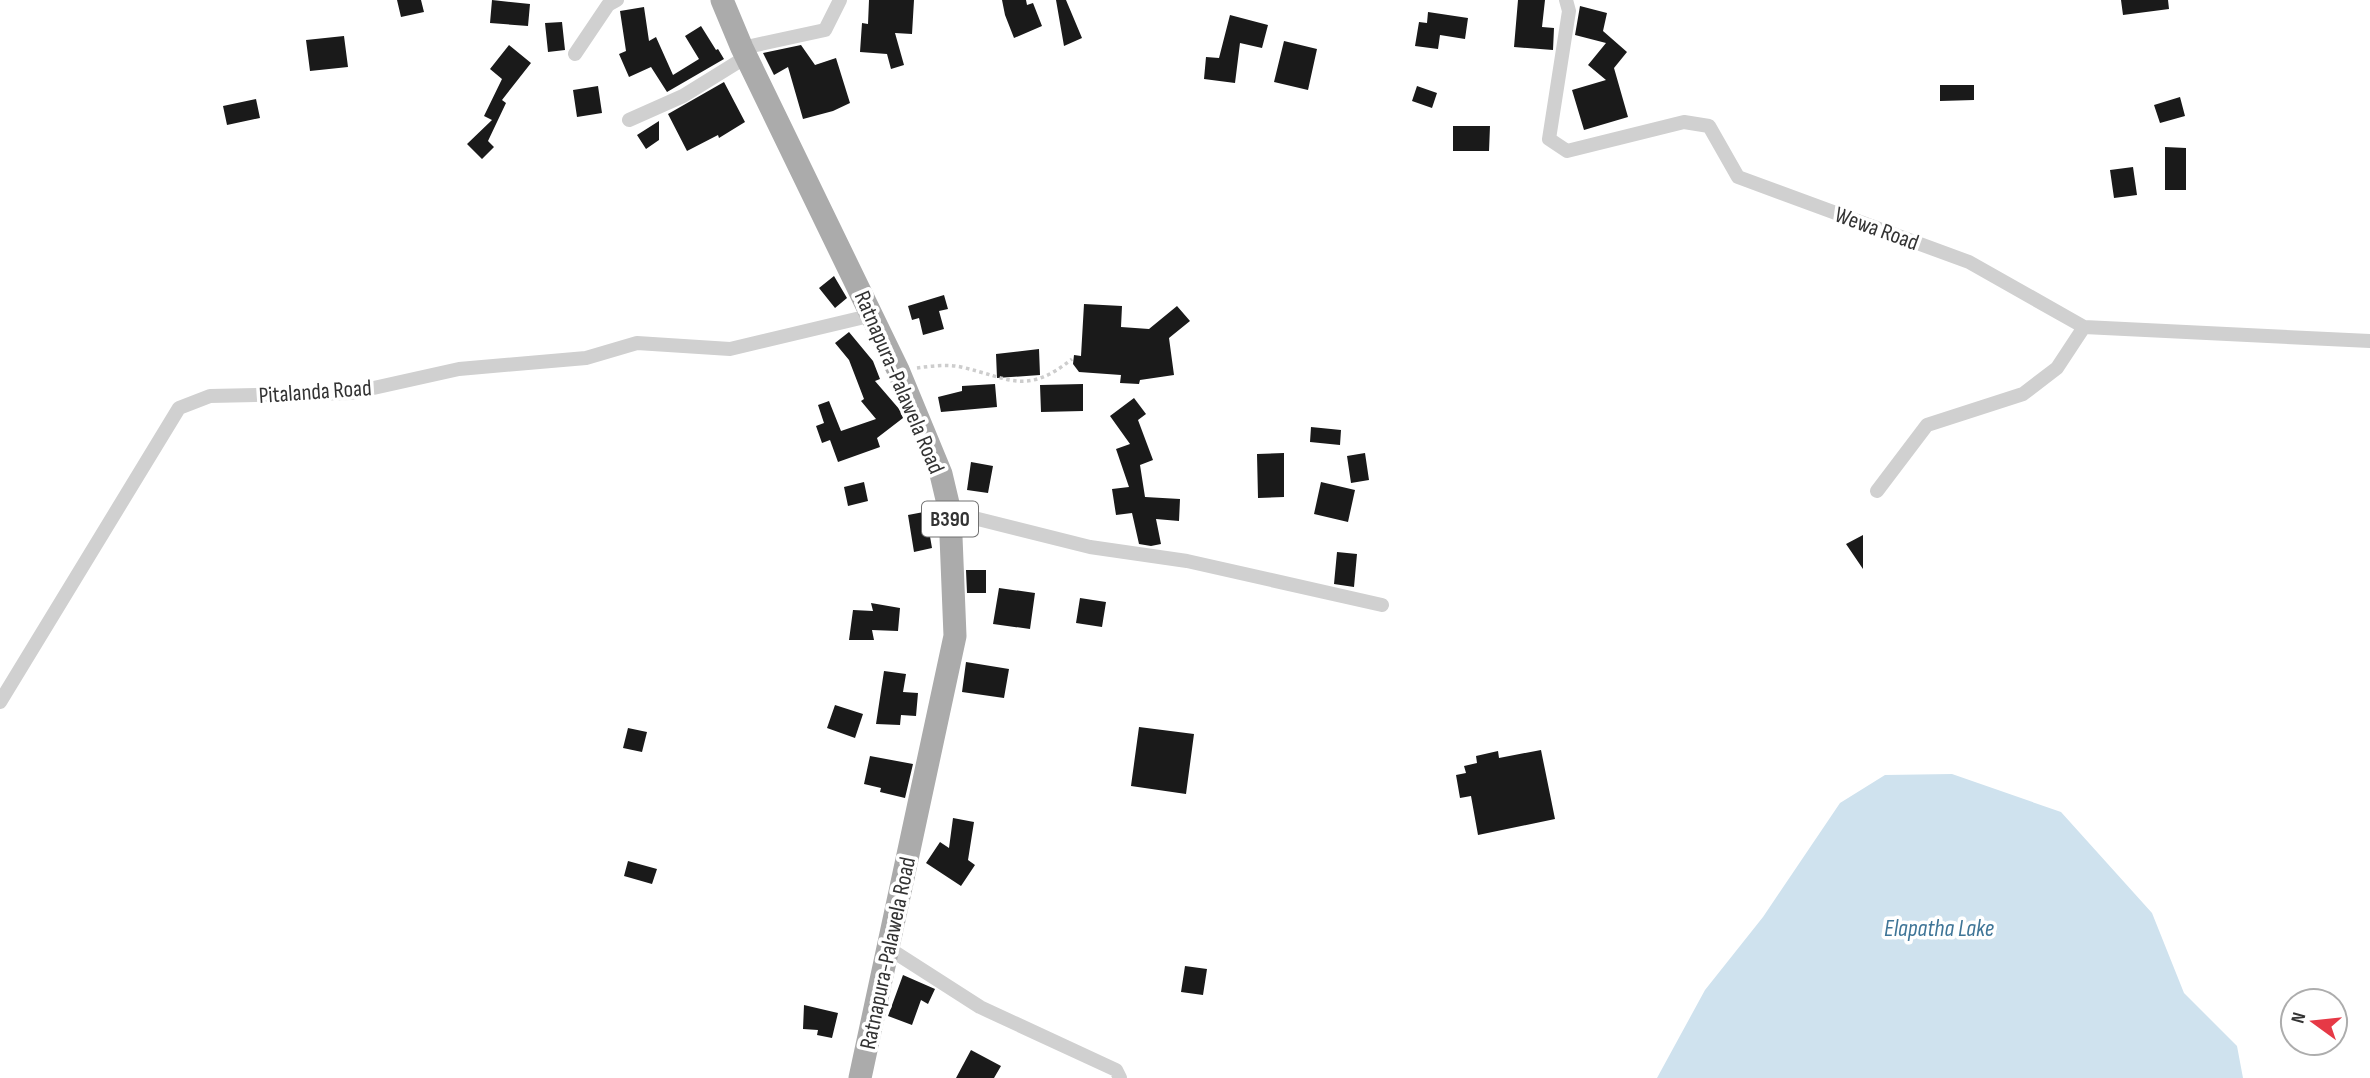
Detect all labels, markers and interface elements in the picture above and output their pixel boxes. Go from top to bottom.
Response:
street label: Wewa Road [1831,201,1922,257]
street label: Ratnapura-Palawela Road [848,287,950,478]
street label: Pitalanda Road [258,374,372,410]
road number: B390 [922,502,978,536]
street label: Ratnapura-Palawela Road [854,854,922,1052]
water label: Elapatha Lake [1884,914,1994,943]
north arrow [2279,987,2349,1057]
text: N [2287,1010,2311,1026]

